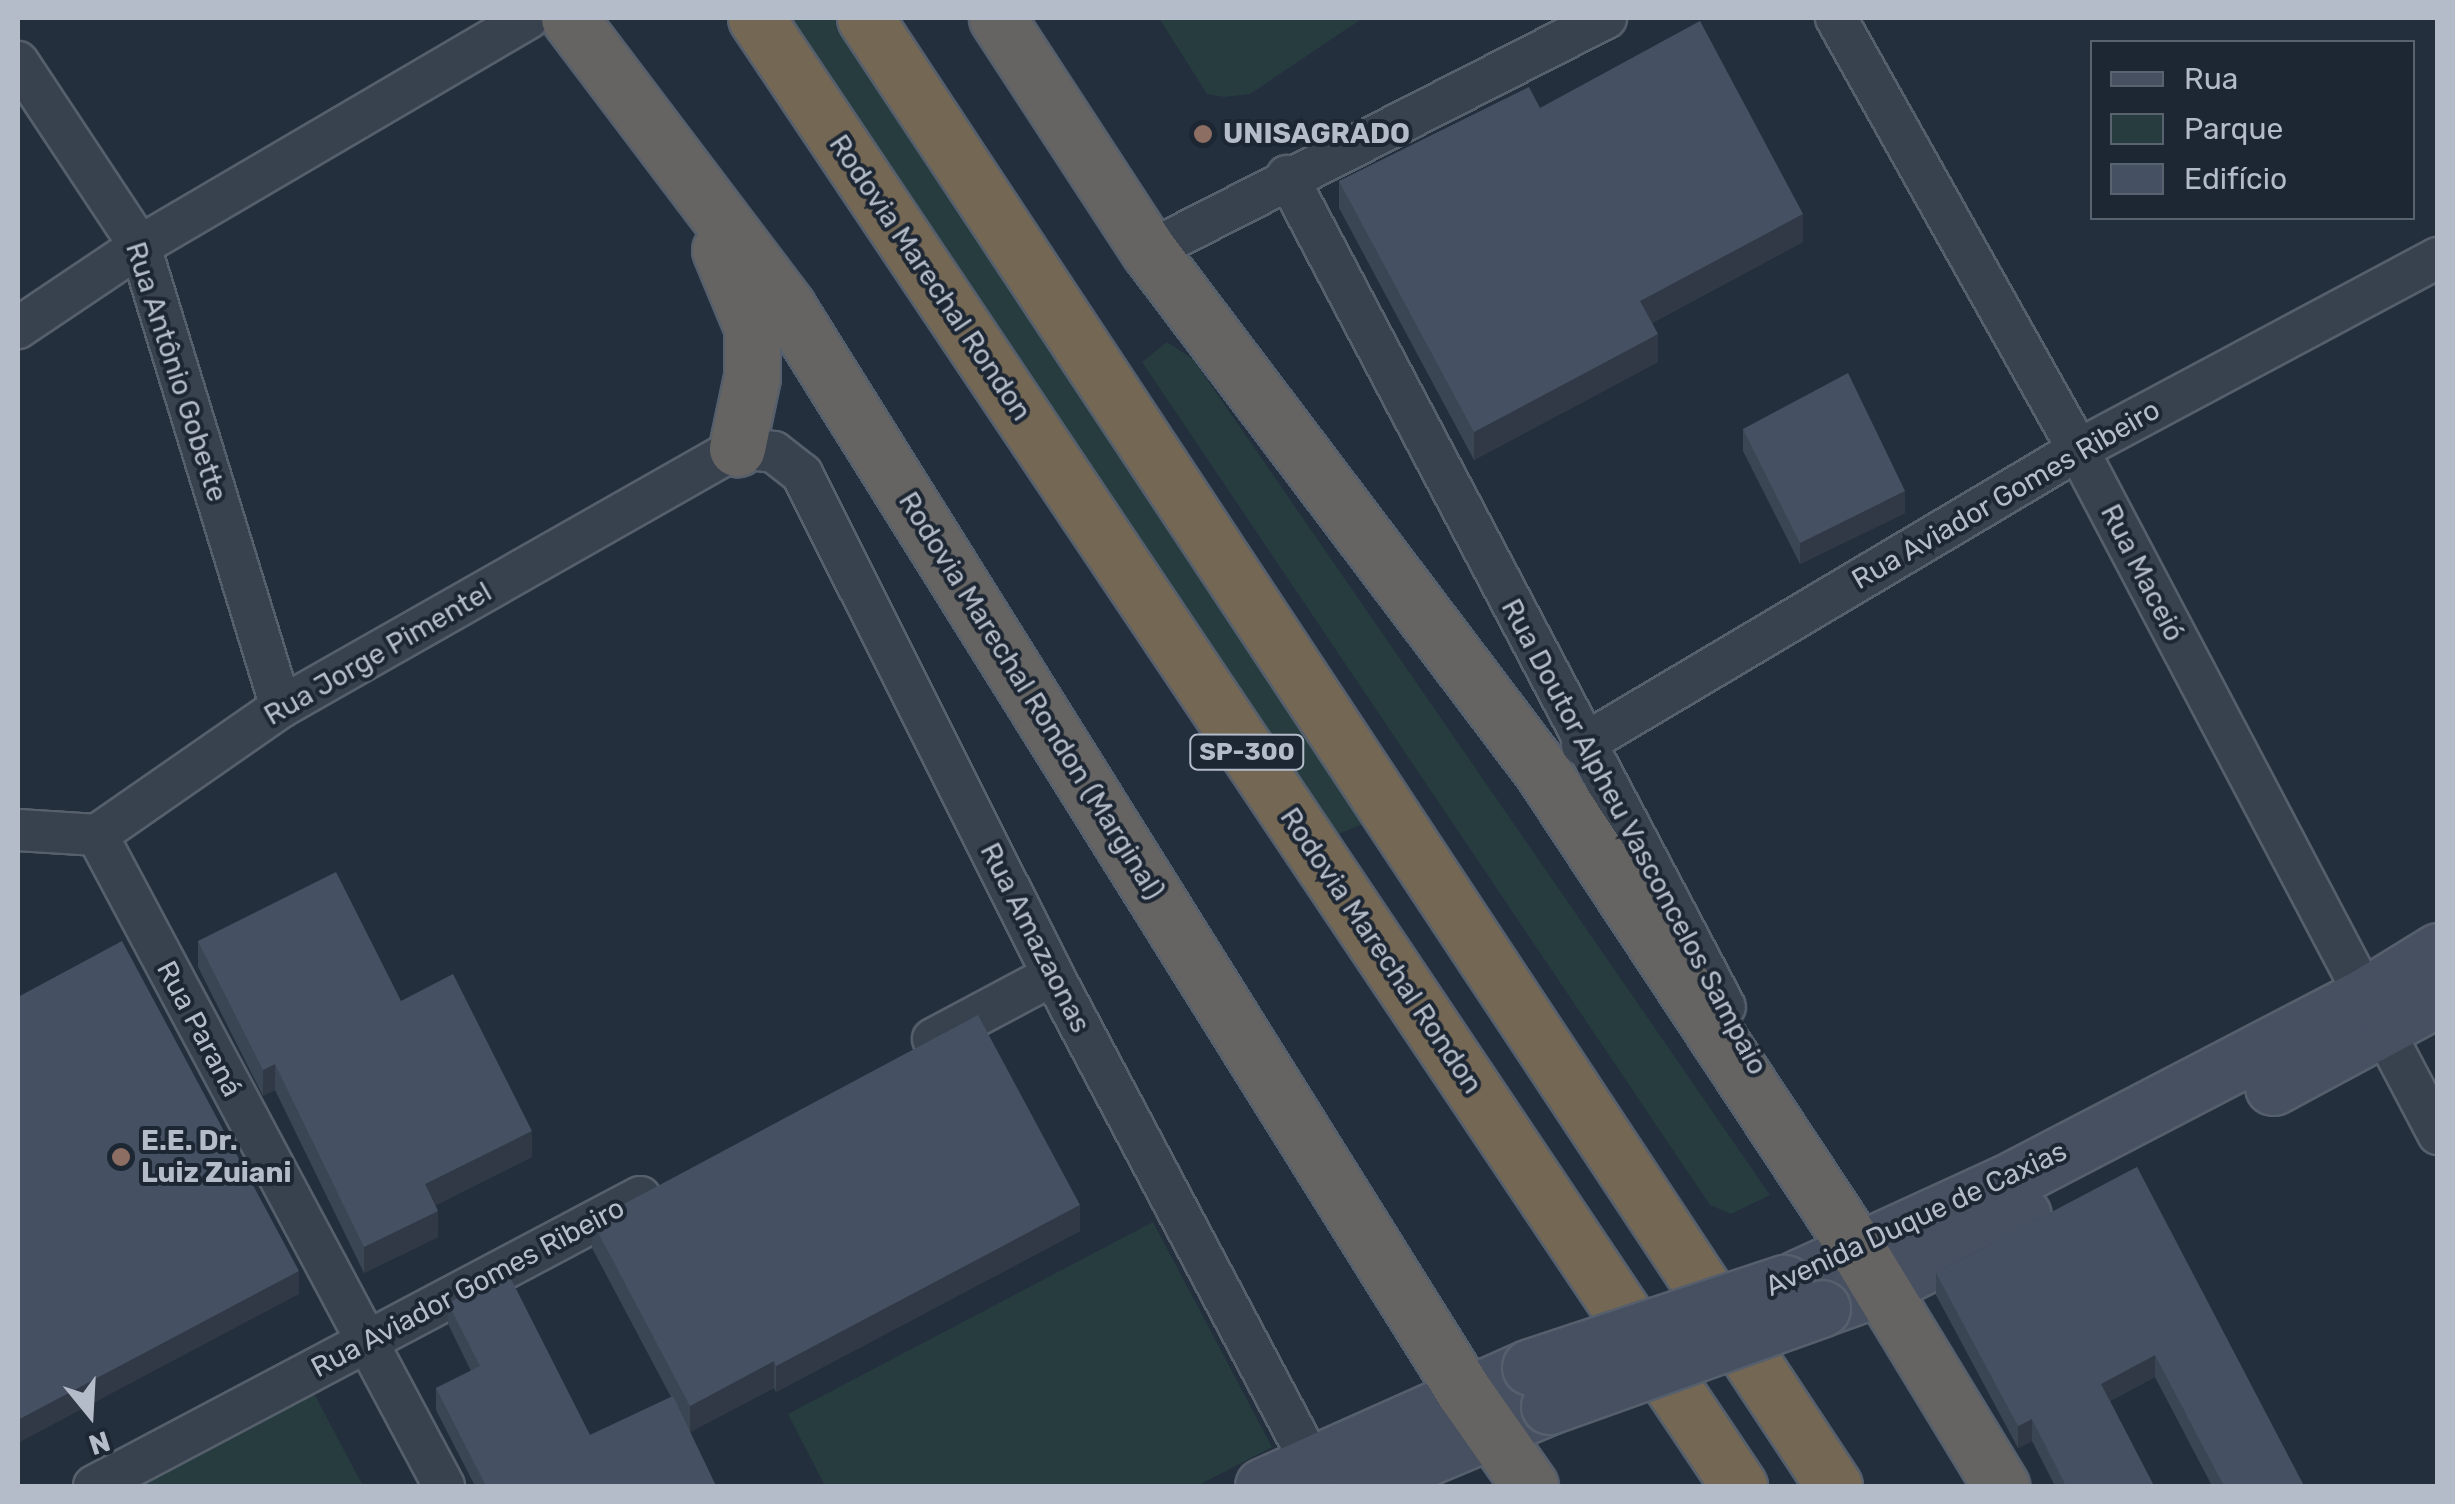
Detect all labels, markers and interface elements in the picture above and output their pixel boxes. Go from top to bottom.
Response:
legend [2090,40,2415,220]
text: Rua [2184,61,2238,97]
text: Parque [2184,111,2283,147]
place label: UNISAGRADO [1223,117,1410,151]
marker: UNISAGRADO [1192,123,1214,145]
street label: Rodovia Marechal Rondon [822,129,1038,427]
text: Edifício [2184,161,2287,197]
street label: Rua Antônio Gobette [118,238,234,506]
street label: Rua Aviador Gomes Ribeiro [1846,393,2166,597]
street label: Rodovia Marechal Rondon (Marginal) [891,486,1171,906]
street label: Rua Maceió [2093,499,2191,647]
street label: Rua Jorge Pimentel [259,575,497,733]
street label: Rua Doutor Alpheu Vasconcelos Sampaio [1493,593,1775,1081]
road number: SP-300 [1187,732,1307,772]
street label: Rodovia Marechal Rondon [1273,802,1489,1100]
street label: Rua Amazaonas [973,837,1097,1039]
street label: Rua Paraná [149,955,249,1103]
place label: E.E. Dr. Luiz Zuiani [141,1124,291,1190]
street label: Avenida Duque de Caxias [1760,1134,2072,1304]
marker: E.E. Dr. Luiz Zuiani [110,1146,132,1168]
street label: Rua Aviador Gomes Ribeiro [305,1191,631,1385]
north arrow [40,1364,140,1464]
text: N [85,1424,114,1462]

